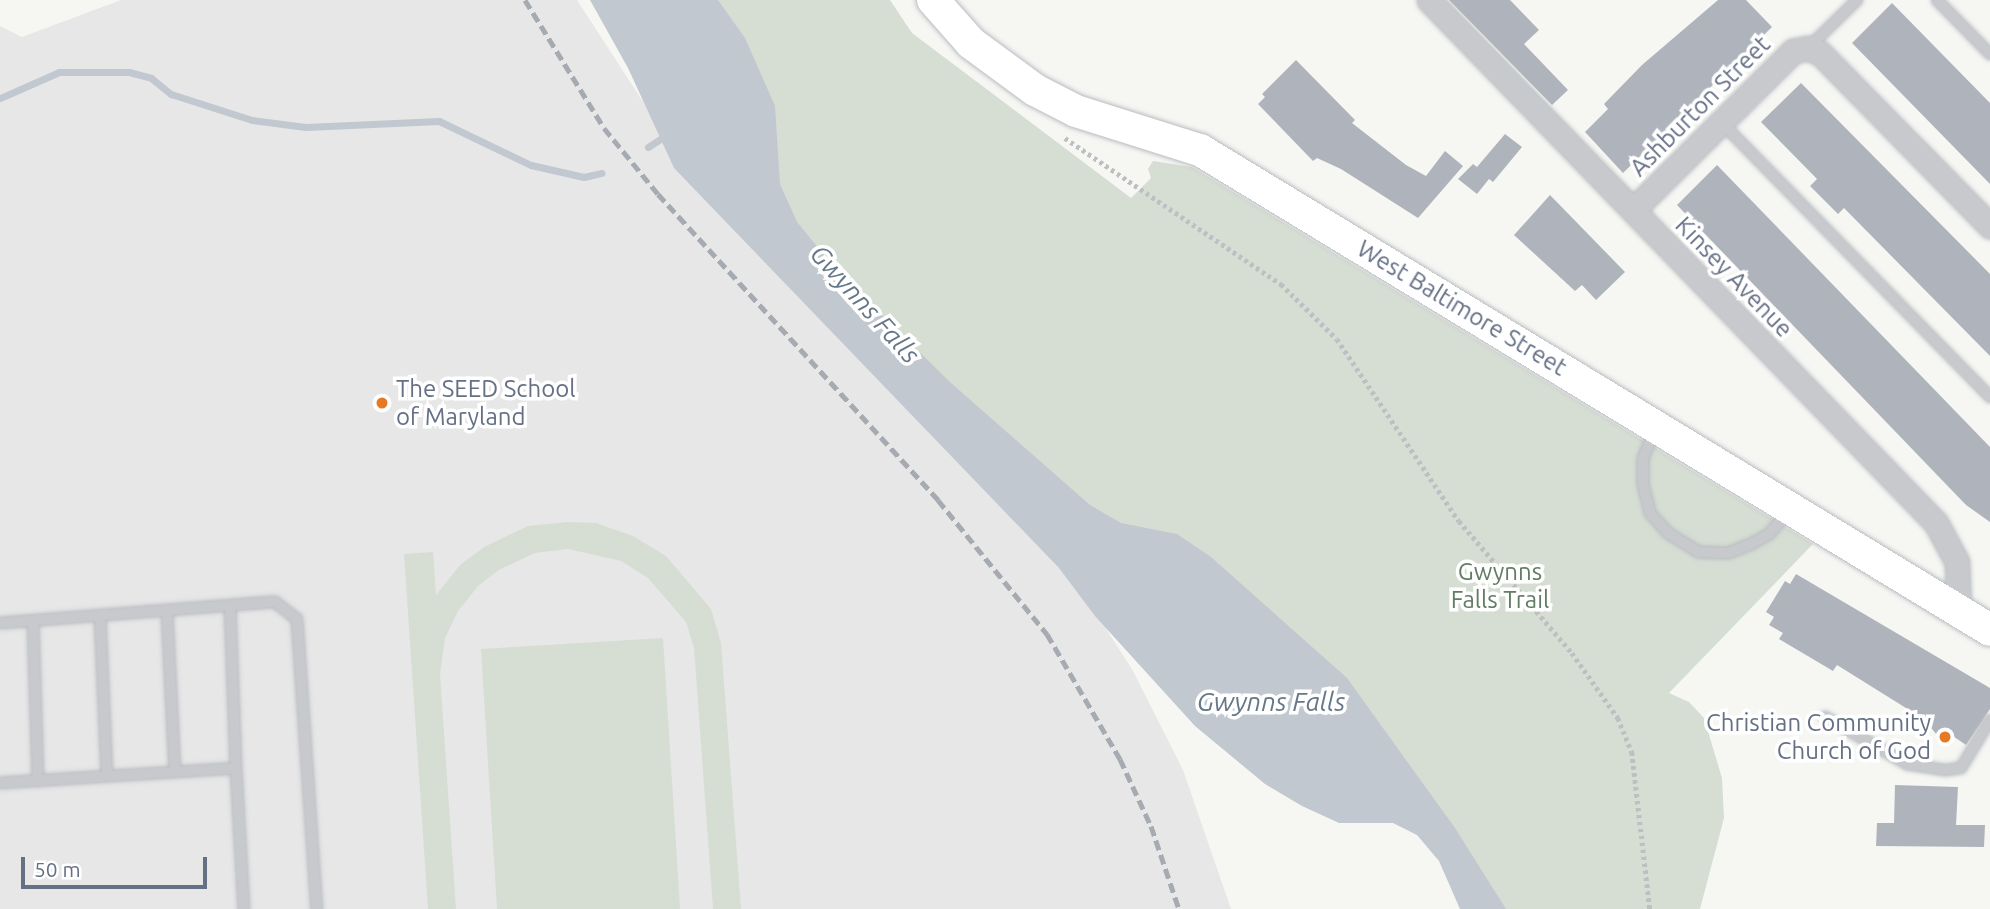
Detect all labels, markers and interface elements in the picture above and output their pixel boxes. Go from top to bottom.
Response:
street label: Ashburton Street [1624,30,1776,182]
street label: Kinsey Avenue [1669,211,1799,343]
street label: West Baltimore Street [1352,234,1572,382]
water label: Gwynns Falls [804,238,926,370]
place label: The SEED School of Maryland [396,375,576,431]
marker: The SEED School of Maryland [374,395,390,411]
park label: Gwynns Falls Trail [1451,558,1549,614]
water label: Gwynns Falls [1197,686,1345,718]
place label: Christian Community Church of God [1706,709,1931,765]
marker: Christian Community Church of God [1937,729,1953,745]
scale bar [24,842,210,886]
text: 50 m [34,857,81,881]

